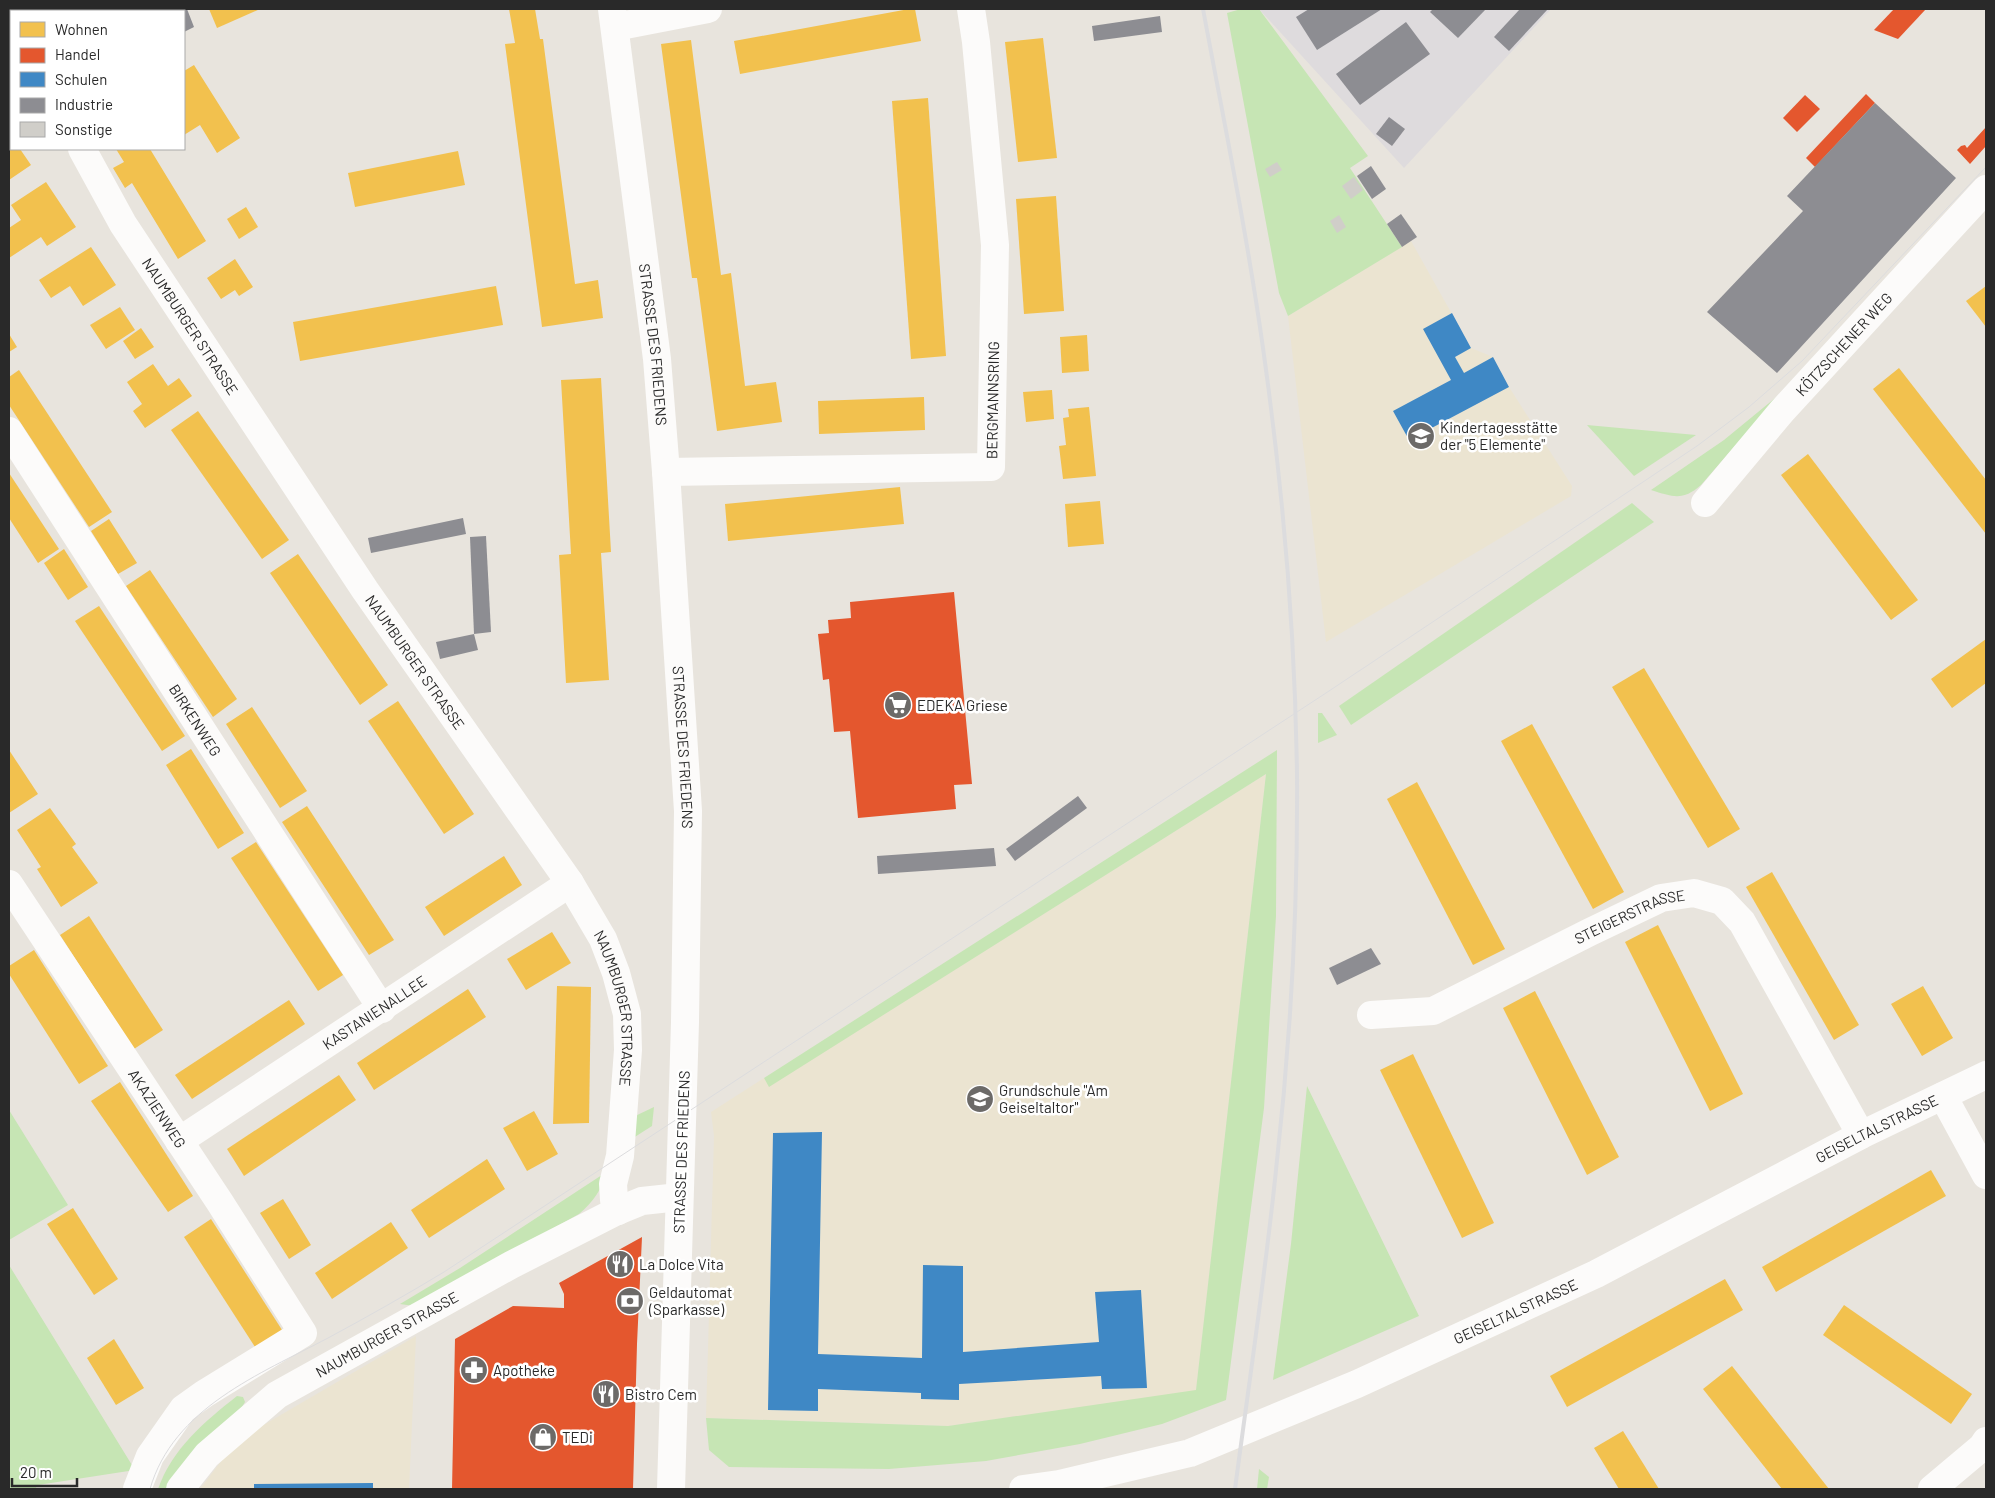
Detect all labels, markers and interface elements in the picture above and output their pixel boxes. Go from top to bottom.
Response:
legend [10,10,185,150]
text: Wohnen [55,20,108,38]
text: Handel [55,45,100,63]
text: Schulen [55,70,107,88]
text: Industrie [55,95,113,113]
text: Sonstige [55,120,113,138]
street label: NAUMBURGER STRASSE [139,254,242,398]
street label: STRASSE DES FRIEDENS [636,262,671,426]
street label: KÖTZSCHENER WEG [1792,288,1896,399]
street label: BERGMANNSRING [982,341,1002,459]
place label: Kindertagesstätte der "5 Elemente" [1440,418,1558,453]
school or university icon: Kindertagesstätte der "5 Elemente" [1406,421,1436,451]
street label: NAUMBURGER STRASSE [362,591,469,733]
street label: STRASSE DES FRIEDENS [670,665,697,829]
street label: BIRKENWEG [166,681,225,759]
supermarket icon: EDEKA Griese [883,690,913,720]
place label: EDEKA Griese [917,696,1008,714]
street label: STEIGERSTRASSE [1571,885,1686,947]
street label: NAUMBURGER STRASSE [591,927,637,1087]
street label: KASTANIENALLEE [319,971,430,1053]
street label: AKAZIENWEG [125,1065,190,1151]
street label: STRASSE DES FRIEDENS [669,1070,693,1234]
place label: Grundschule "Am Geiseltaltor" [999,1081,1108,1116]
school or university icon: Grundschule "Am Geiseltaltor" [965,1084,995,1114]
street label: GEISELTALSTRASSE [1812,1090,1941,1166]
restaurant icon: La Dolce Vita [605,1249,635,1279]
place label: La Dolce Vita [639,1255,724,1273]
street label: GEISELTALSTRASSE [1451,1275,1580,1347]
place label: Geldautomat (Sparkasse) [648,1283,732,1318]
bank icon: Geldautomat (Sparkasse) [615,1286,645,1316]
street label: NAUMBURGER STRASSE [312,1287,461,1381]
pharmacy icon: Apotheke [459,1355,489,1385]
place label: Apotheke [493,1361,555,1379]
restaurant icon: Bistro Cem [591,1379,621,1409]
place label: Bistro Cem [625,1385,697,1403]
shop icon: TEDi [528,1422,558,1452]
place label: TEDi [562,1428,593,1446]
scale bar [12,1456,78,1488]
text: 20 m [20,1463,52,1481]

